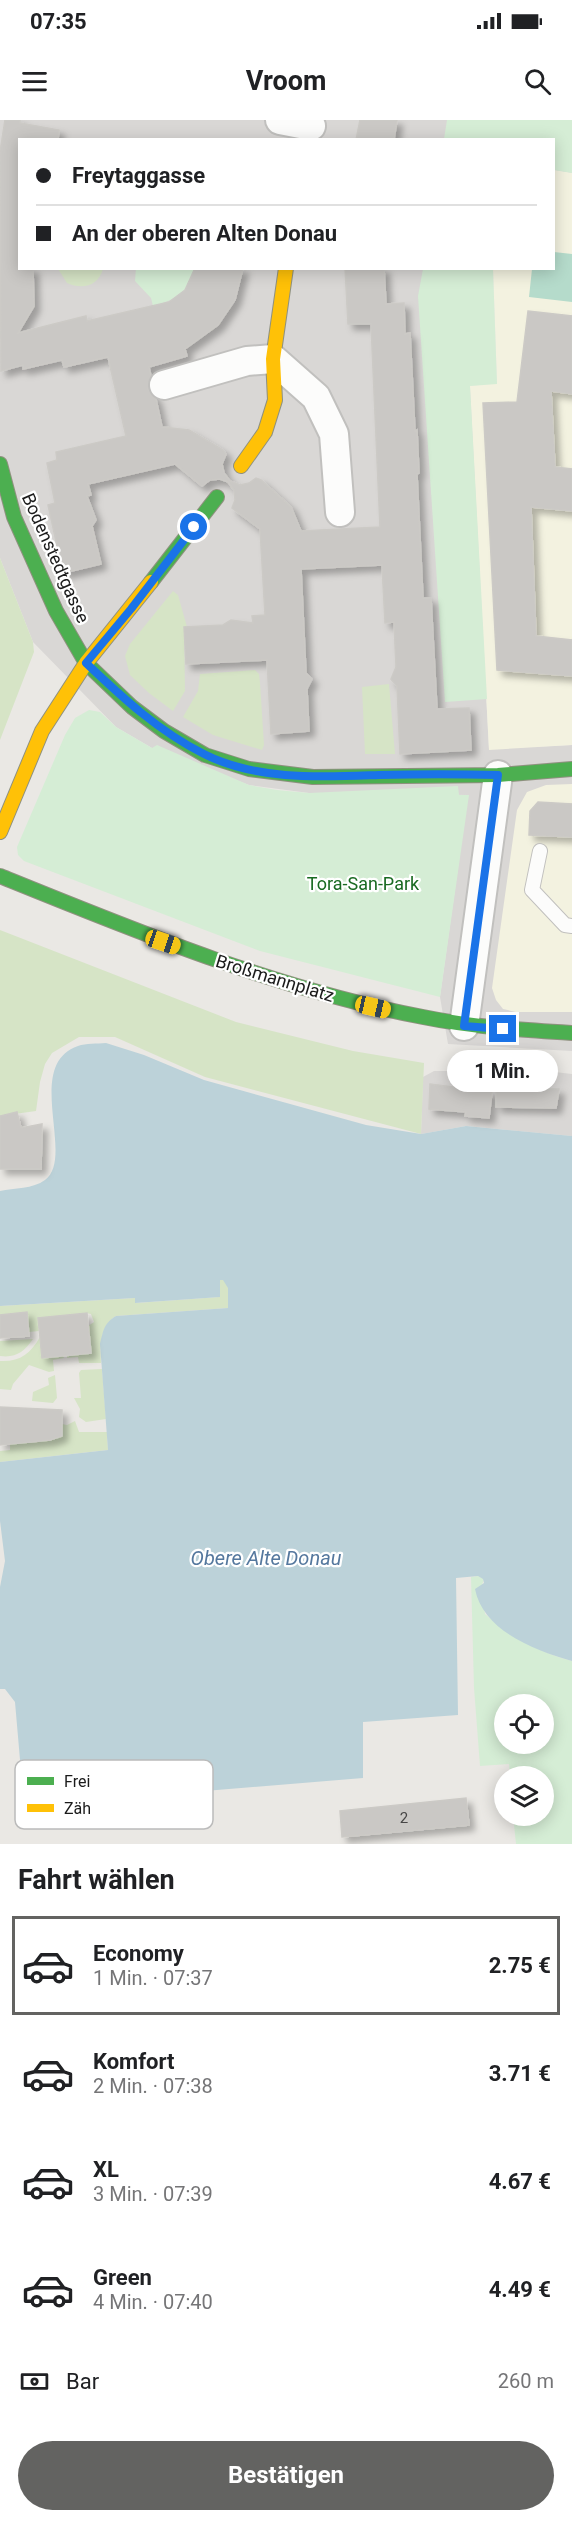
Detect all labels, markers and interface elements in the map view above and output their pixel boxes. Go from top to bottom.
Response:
text: 07:35 [30,9,87,34]
icon: menu [18,65,51,98]
text: Vroom [246,65,326,97]
icon: search [521,65,554,98]
text: Freytaggasse [72,163,205,188]
text: An der oberen Alten Donau [72,221,337,246]
street label: Bodenstedtgasse [18,490,94,626]
route start [180,513,207,540]
park label: Tora-San-Park [307,873,420,894]
car [143,928,183,956]
street label: Broßmannplatz [213,950,337,1006]
car [353,994,393,1020]
route end [489,1015,516,1042]
callout: 1 Min. [448,1050,558,1092]
text: 1 Min. [474,1059,531,1083]
water label: Obere Alte Donau [191,1546,342,1570]
map controls [494,1694,554,1826]
button: locate [494,1694,554,1754]
legend [15,1760,213,1829]
button: layers [494,1766,554,1826]
text: Frei [64,1772,90,1791]
text: Zäh [64,1799,91,1818]
house number: 2 [400,1809,408,1827]
text: Fahrt wählen [18,1864,175,1896]
icon: car [21,1939,75,1993]
text: Economy [93,1941,184,1966]
text: 2.75 € [489,1953,551,1978]
text: 1 Min. · 07:37 [93,1966,213,1990]
icon: car [21,2047,75,2101]
text: Komfort [93,2049,175,2074]
text: 3.71 € [489,2061,551,2086]
text: 2 Min. · 07:38 [93,2074,213,2098]
icon: car [21,2155,75,2209]
text: XL [93,2157,119,2182]
text: 4.67 € [489,2169,551,2194]
text: 3 Min. · 07:39 [93,2182,213,2206]
icon: car [21,2263,75,2317]
text: Green [93,2265,152,2290]
text: 4.49 € [489,2277,551,2302]
text: 4 Min. · 07:40 [93,2290,213,2314]
icon: cash [18,2365,51,2398]
text: Bar [66,2369,99,2394]
text: 260 m [498,2369,554,2393]
button: Bestätigen [18,2441,554,2510]

